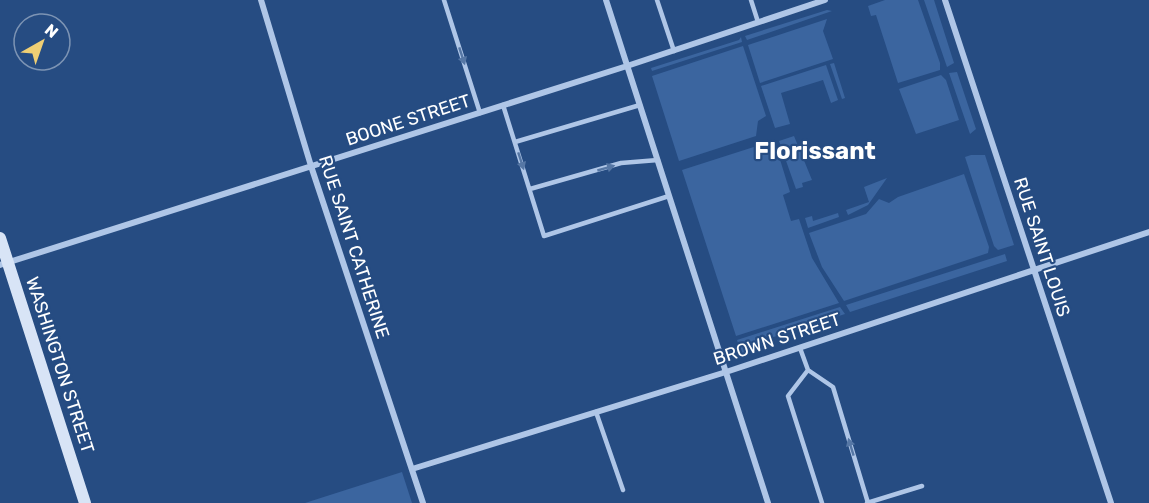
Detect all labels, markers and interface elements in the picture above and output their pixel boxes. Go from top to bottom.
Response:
north arrow [12,12,72,72]
text: N [41,20,62,42]
one-way arrow [458,47,467,65]
street label: BOONE STREET [343,89,473,151]
district label: Florissant [754,137,876,165]
one-way arrow [517,152,526,170]
street label: RUE SAINT CATHERINE [314,153,394,341]
one-way arrow [597,162,615,172]
street label: RUE SAINT LOUIS [1009,174,1075,320]
street label: WASHINGTON STREET [21,274,99,456]
street label: BROWN STREET [711,308,843,370]
one-way arrow [846,438,855,456]

